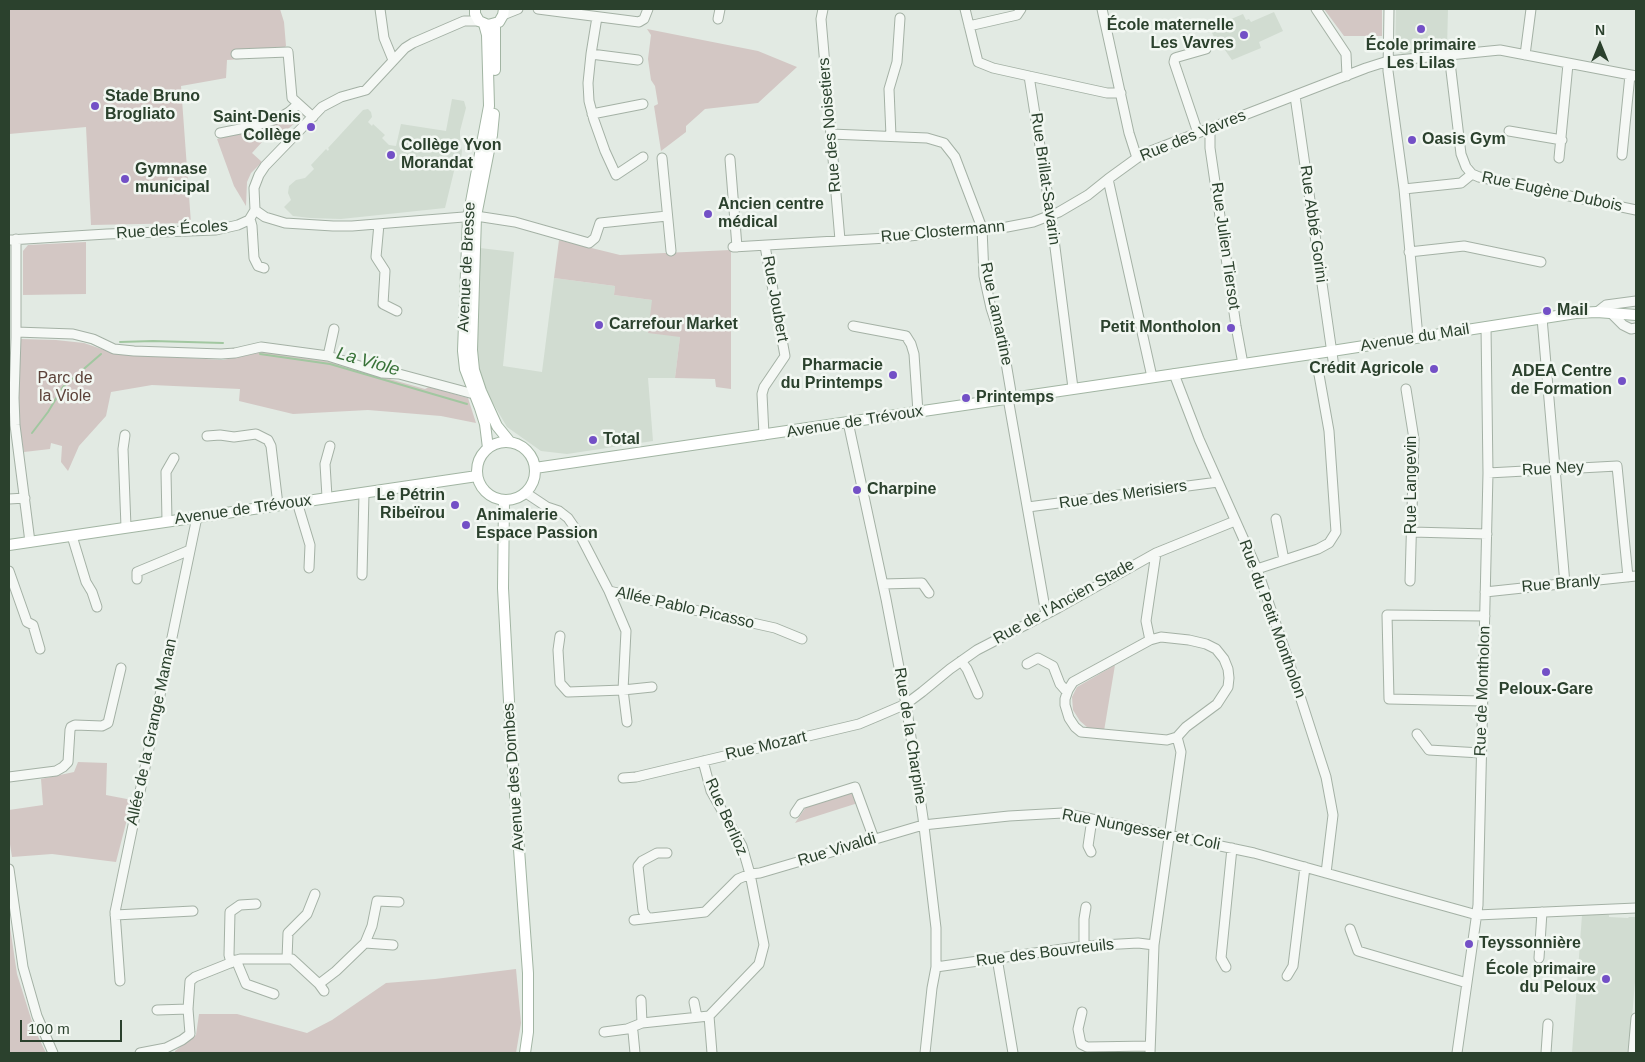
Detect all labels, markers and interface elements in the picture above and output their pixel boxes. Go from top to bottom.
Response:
place label: École maternelle Les Vavres [1107,16,1234,54]
north arrow [1575,20,1625,70]
text: N [1595,22,1605,38]
marker: École primaire Les Lilas [1415,23,1427,35]
marker: École maternelle Les Vavres [1238,29,1250,41]
place label: École primaire Les Lilas [1366,36,1476,74]
street label: Rue des Noisetiers [815,57,845,193]
place label: Stade Bruno Brogliato [105,87,200,125]
marker: Stade Bruno Brogliato [89,100,101,112]
street label: Rue des Vavres [1137,106,1249,166]
place label: Saint-Denis Collège [213,108,301,146]
street label: Rue Brillat-Savarin [1026,112,1064,246]
marker: Saint-Denis Collège [305,121,317,133]
place label: Oasis Gym [1422,130,1506,150]
marker: Oasis Gym [1406,134,1418,146]
place label: Collège Yvon Morandat [401,136,501,174]
marker: Collège Yvon Morandat [385,149,397,161]
place label: Gymnase municipal [135,160,210,198]
street label: Rue Abbé Gorini [1295,164,1331,284]
street label: Rue Eugène Dubois [1480,168,1624,216]
marker: Gymnase municipal [119,173,131,185]
street label: Rue Julien Tiersot [1207,181,1243,311]
place label: Ancien centre médical [718,195,824,233]
street label: Avenue de Bresse [454,201,480,333]
marker: Ancien centre médical [702,208,714,220]
street label: Rue des Écoles [115,217,229,243]
street label: Rue Clostermann [880,217,1006,247]
street label: Rue Joubert [758,254,792,344]
street label: Rue Lamartine [976,261,1016,367]
place label: Mail [1557,301,1588,321]
marker: Mail [1541,305,1553,317]
place label: Carrefour Market [609,315,738,335]
place label: Petit Montholon [1100,318,1221,338]
marker: Carrefour Market [593,319,605,331]
street label: Avenue du Mail [1359,320,1471,356]
marker: Petit Montholon [1225,322,1237,334]
water label: La Viole [334,343,402,381]
place label: Pharmacie du Printemps [781,356,883,394]
place label: Crédit Agricole [1309,359,1424,379]
place label: ADEA Centre de Formation [1511,362,1612,400]
marker: Crédit Agricole [1428,363,1440,375]
park label: Parc de la Viole [37,369,93,407]
marker: Pharmacie du Printemps [887,369,899,381]
marker: ADEA Centre de Formation [1616,375,1628,387]
place label: Printemps [976,388,1054,408]
marker: Printemps [960,392,972,404]
street label: Avenue de Trévoux [785,402,925,442]
place label: Total [603,430,640,450]
marker: Total [587,434,599,446]
street label: Rue Langevin [1402,436,1422,534]
street label: Rue Ney [1521,458,1585,480]
street label: Rue des Merisiers [1058,477,1188,513]
place label: Charpine [867,480,936,500]
marker: Charpine [851,484,863,496]
place label: Le Pétrin Ribeïrou [377,486,445,524]
street label: Avenue de Trévoux [173,491,313,529]
marker: Le Pétrin Ribeïrou [449,499,461,511]
place label: Animalerie Espace Passion [476,506,598,544]
marker: Animalerie Espace Passion [460,519,472,531]
street label: Rue du Petit Montholon [1234,537,1310,701]
street label: Rue de l’Ancien Stade [990,555,1138,649]
street label: Rue Branly [1521,571,1601,597]
street label: Allée Pablo Picasso [614,583,756,633]
street label: Rue de Montholon [1471,625,1495,757]
street label: Allée de la Grange Maman [123,637,181,827]
street label: Rue de la Charpine [890,666,930,806]
marker: Peloux-Gare [1540,666,1552,678]
place label: Peloux-Gare [1499,680,1593,700]
street label: Avenue des Dombes [499,702,529,852]
street label: Rue Mozart [724,727,808,765]
street label: Rue Berlioz [700,775,752,859]
street label: Rue Nungesser et Coli [1060,805,1222,855]
street label: Rue Vivaldi [796,829,878,871]
place label: Teyssonnière [1479,934,1581,954]
street label: Rue des Bouvreuils [975,935,1115,971]
marker: Teyssonnière [1463,938,1475,950]
place label: École primaire du Peloux [1486,960,1596,998]
marker: École primaire du Peloux [1600,973,1612,985]
scale bar [22,1010,125,1042]
text: 100 m [28,1020,70,1037]

